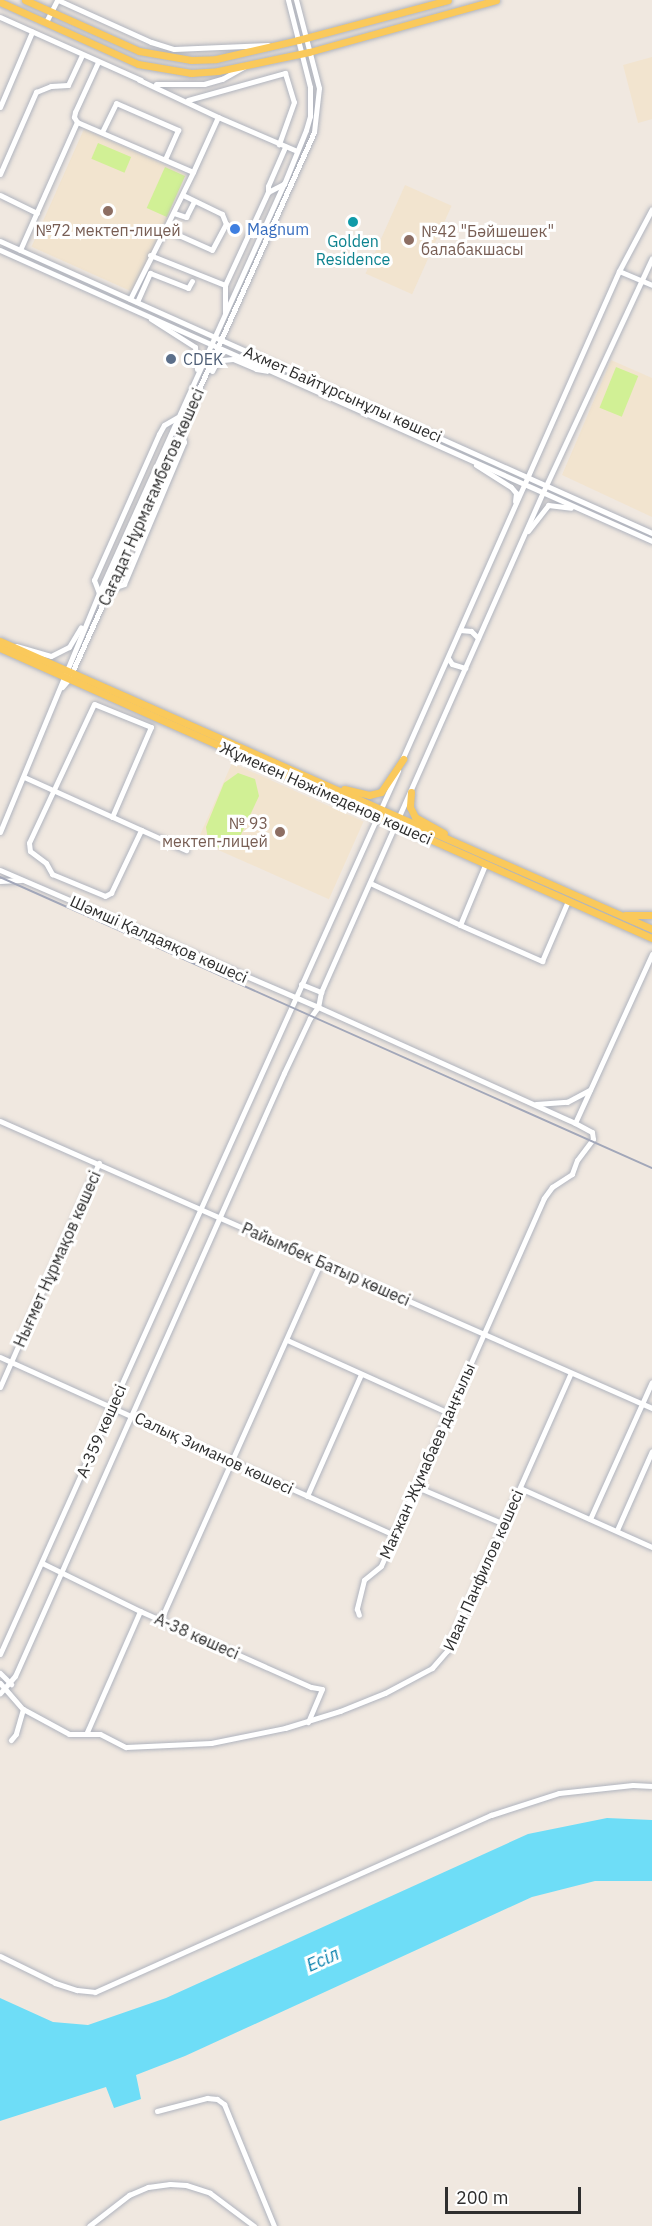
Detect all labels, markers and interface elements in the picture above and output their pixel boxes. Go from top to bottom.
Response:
marker: №72 мектеп-лицей [101,204,115,218]
marker: Golden Residence [346,215,360,229]
place label: Magnum [247,219,309,239]
place label: №72 мектеп-лицей [35,220,181,240]
place label: №42 "Бәйшешек" балабакшасы [421,221,554,259]
marker: Magnum [228,222,242,236]
place label: Golden Residence [316,231,390,269]
marker: №42 "Бәйшешек" балабакшасы [402,233,416,247]
street label: Ахмет Байтұрсынұлы көшесі [241,342,445,446]
place label: CDEK [183,349,223,369]
marker: CDEK [164,352,178,366]
street label: Сағадат Нұрмағамбетов көшесі [94,385,208,609]
street label: Жұмекен Нәжімеденов көшесі [217,737,435,849]
place label: № 93 мектеп-лицей [162,813,268,851]
marker: № 93 мектеп-лицей [273,825,287,839]
street label: Шәмші Қалдаяқов көшесі [67,891,251,987]
street label: Нығмет Нұрмақов көшесі [9,1168,105,1350]
street label: Райымбек Батыр көшесі [239,1218,413,1310]
street label: Мағжан Жұмабаев даңғылы [375,1360,479,1562]
street label: А-359 көшесі [72,1381,130,1481]
street label: Салық Зиманов көшесі [132,1408,296,1498]
street label: Иван Панфилов көшесі [439,1487,527,1653]
street label: А-38 көшесі [152,1609,242,1663]
water label: Есіл [303,1943,343,1977]
scale bar [448,2175,584,2213]
text: 200 m [456,2186,508,2209]

